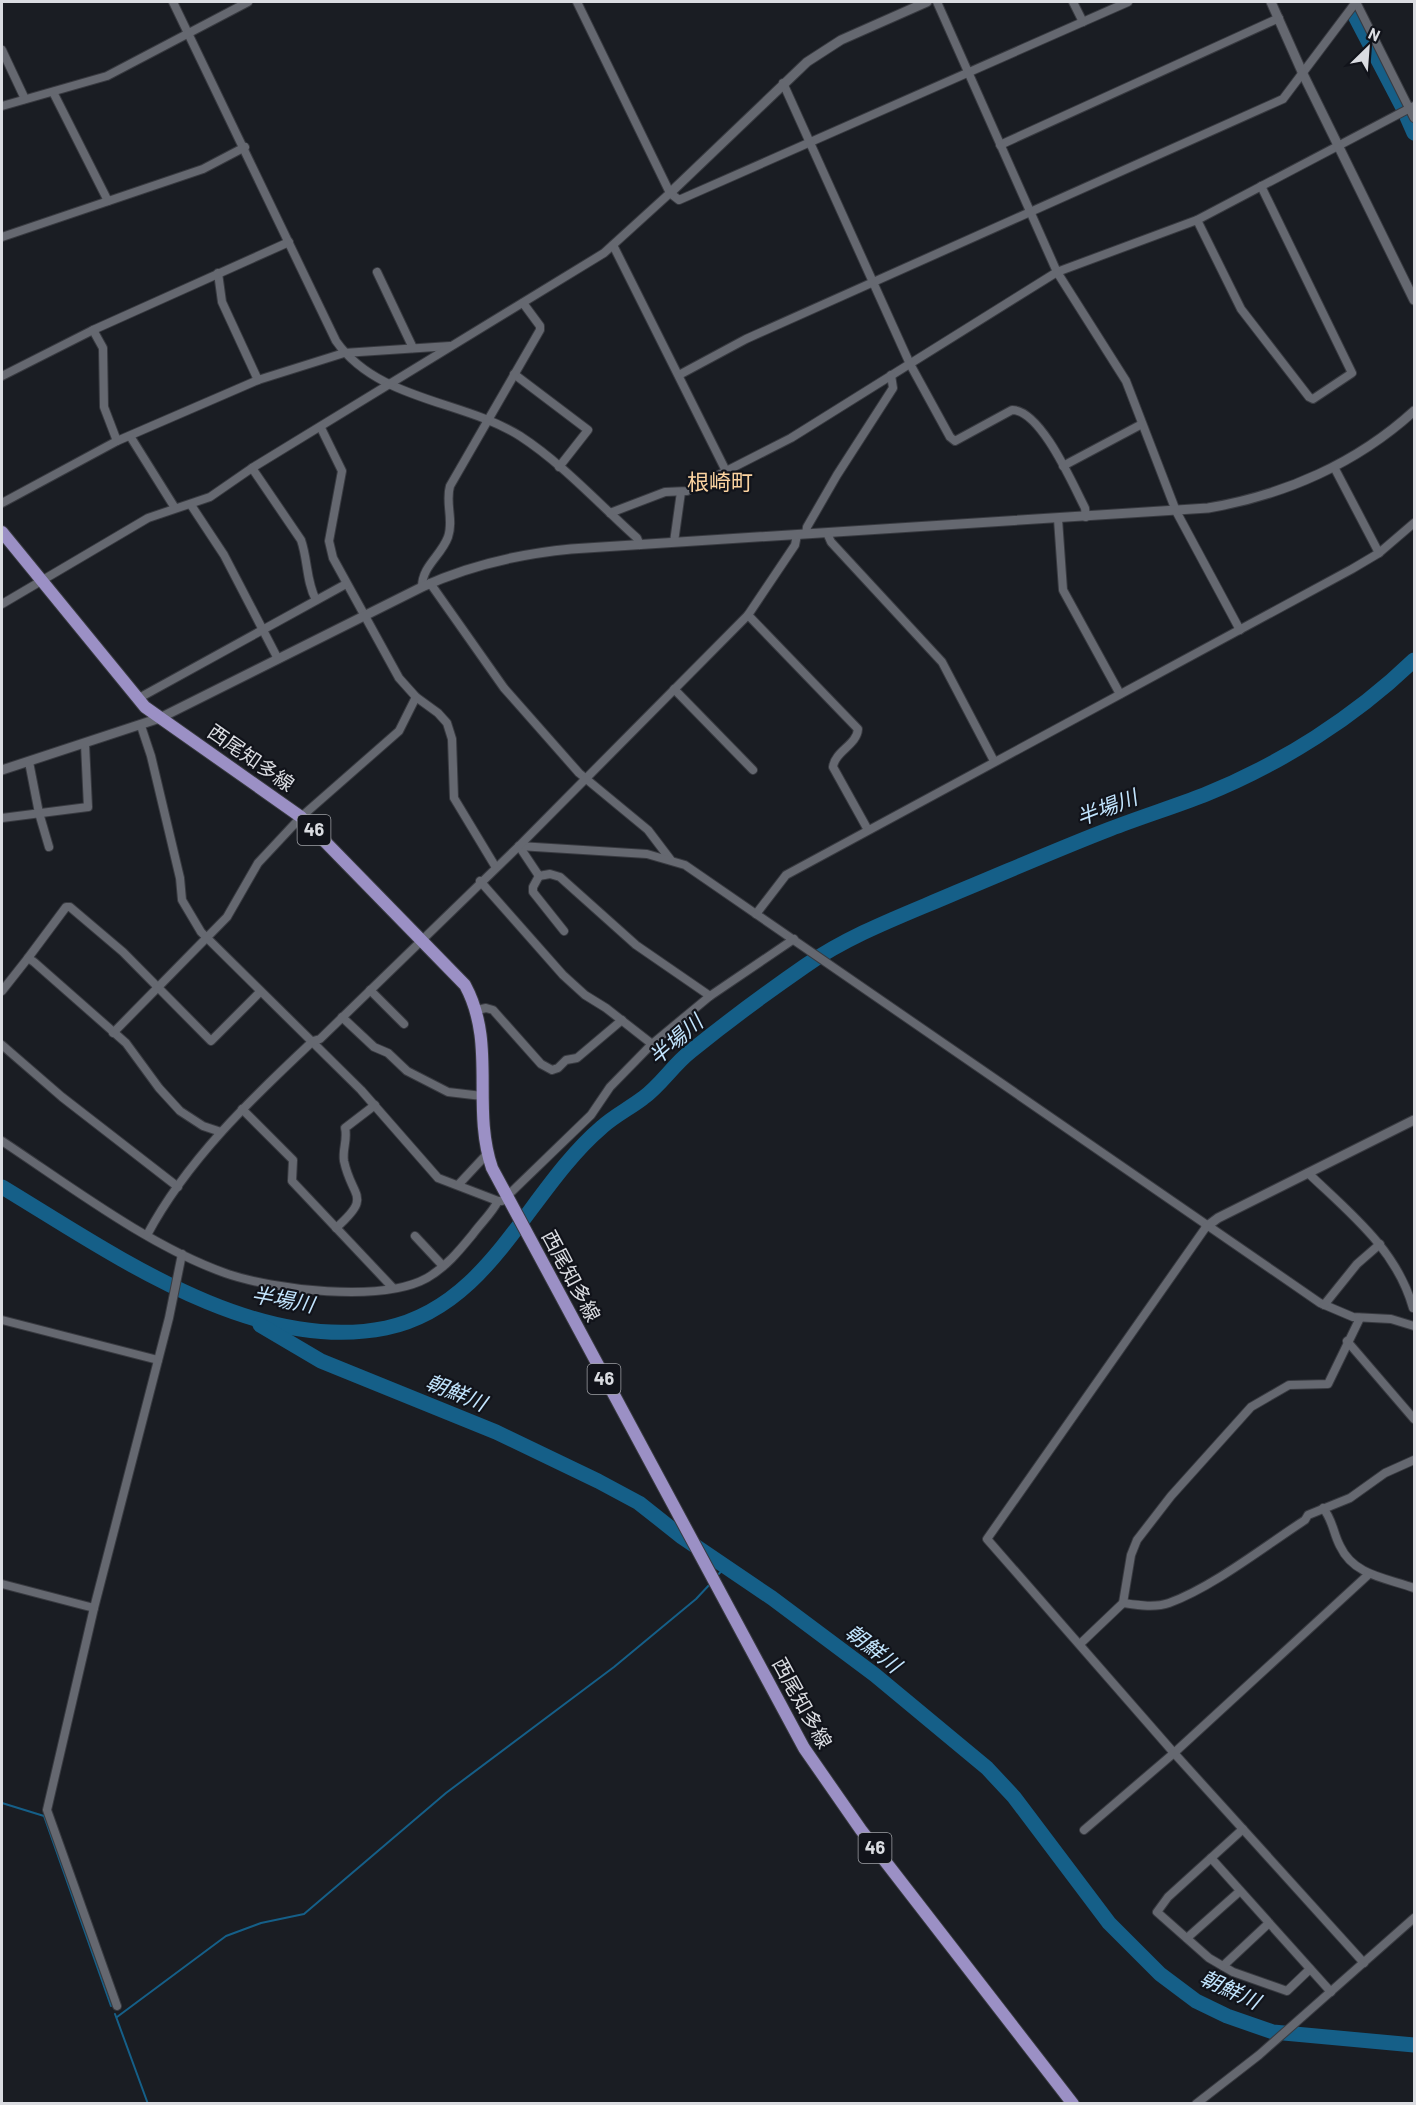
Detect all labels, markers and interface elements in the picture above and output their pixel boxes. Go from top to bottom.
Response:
north arrow [1338,18,1398,78]
text: N [1366,23,1383,45]
district label: 根崎町 [687,468,753,494]
street label: 西尾知多線 [204,719,299,796]
water label: 半場川 [1073,783,1142,830]
road number: 46 [298,815,330,845]
water label: 半場川 [643,1007,708,1069]
street label: 西尾知多線 [538,1226,606,1325]
water label: 半場川 [250,1281,318,1317]
road number: 46 [588,1364,620,1394]
water label: 朝鮮川 [423,1368,492,1416]
water label: 朝鮮川 [841,1619,908,1678]
street label: 西尾知多線 [768,1653,838,1752]
road number: 46 [858,1833,892,1863]
water label: 朝鮮川 [1197,1964,1266,2014]

